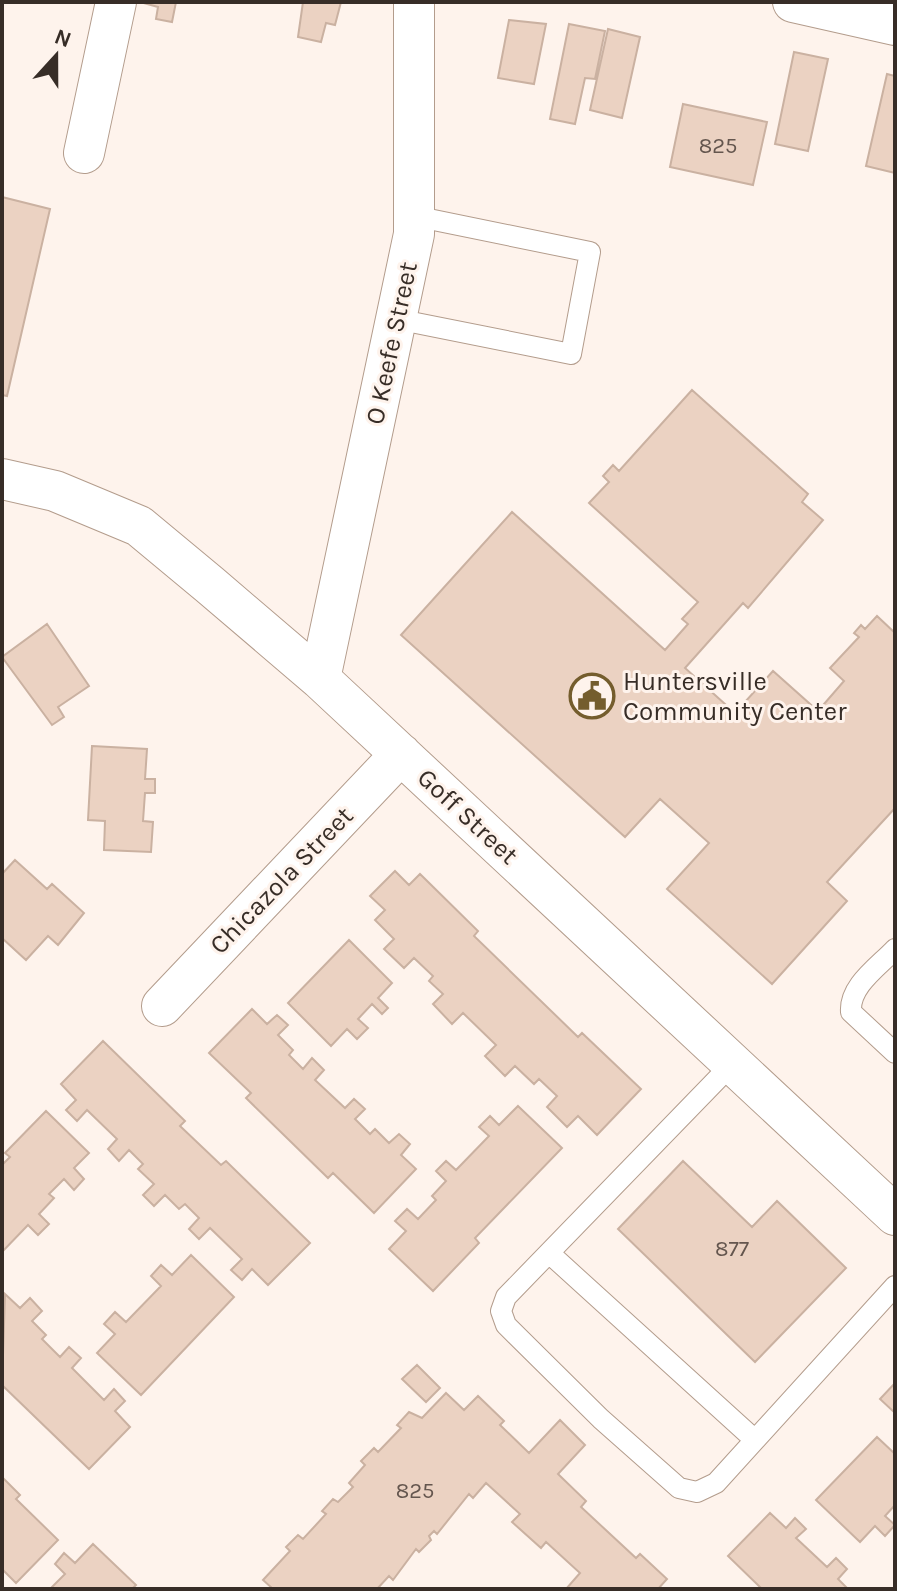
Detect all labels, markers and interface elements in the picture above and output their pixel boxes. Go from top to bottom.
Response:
north arrow [16,16,96,96]
text: N [51,23,75,53]
house number: 825 [699,133,737,159]
street label: O Keefe Street [359,259,424,427]
place label: Huntersville Community Center [623,666,847,727]
public building icon: Huntersville Community Center [568,672,616,720]
street label: Goff Street [411,762,525,871]
street label: Chicazola Street [203,800,360,960]
house number: 877 [715,1236,749,1262]
house number: 825 [396,1478,434,1504]

